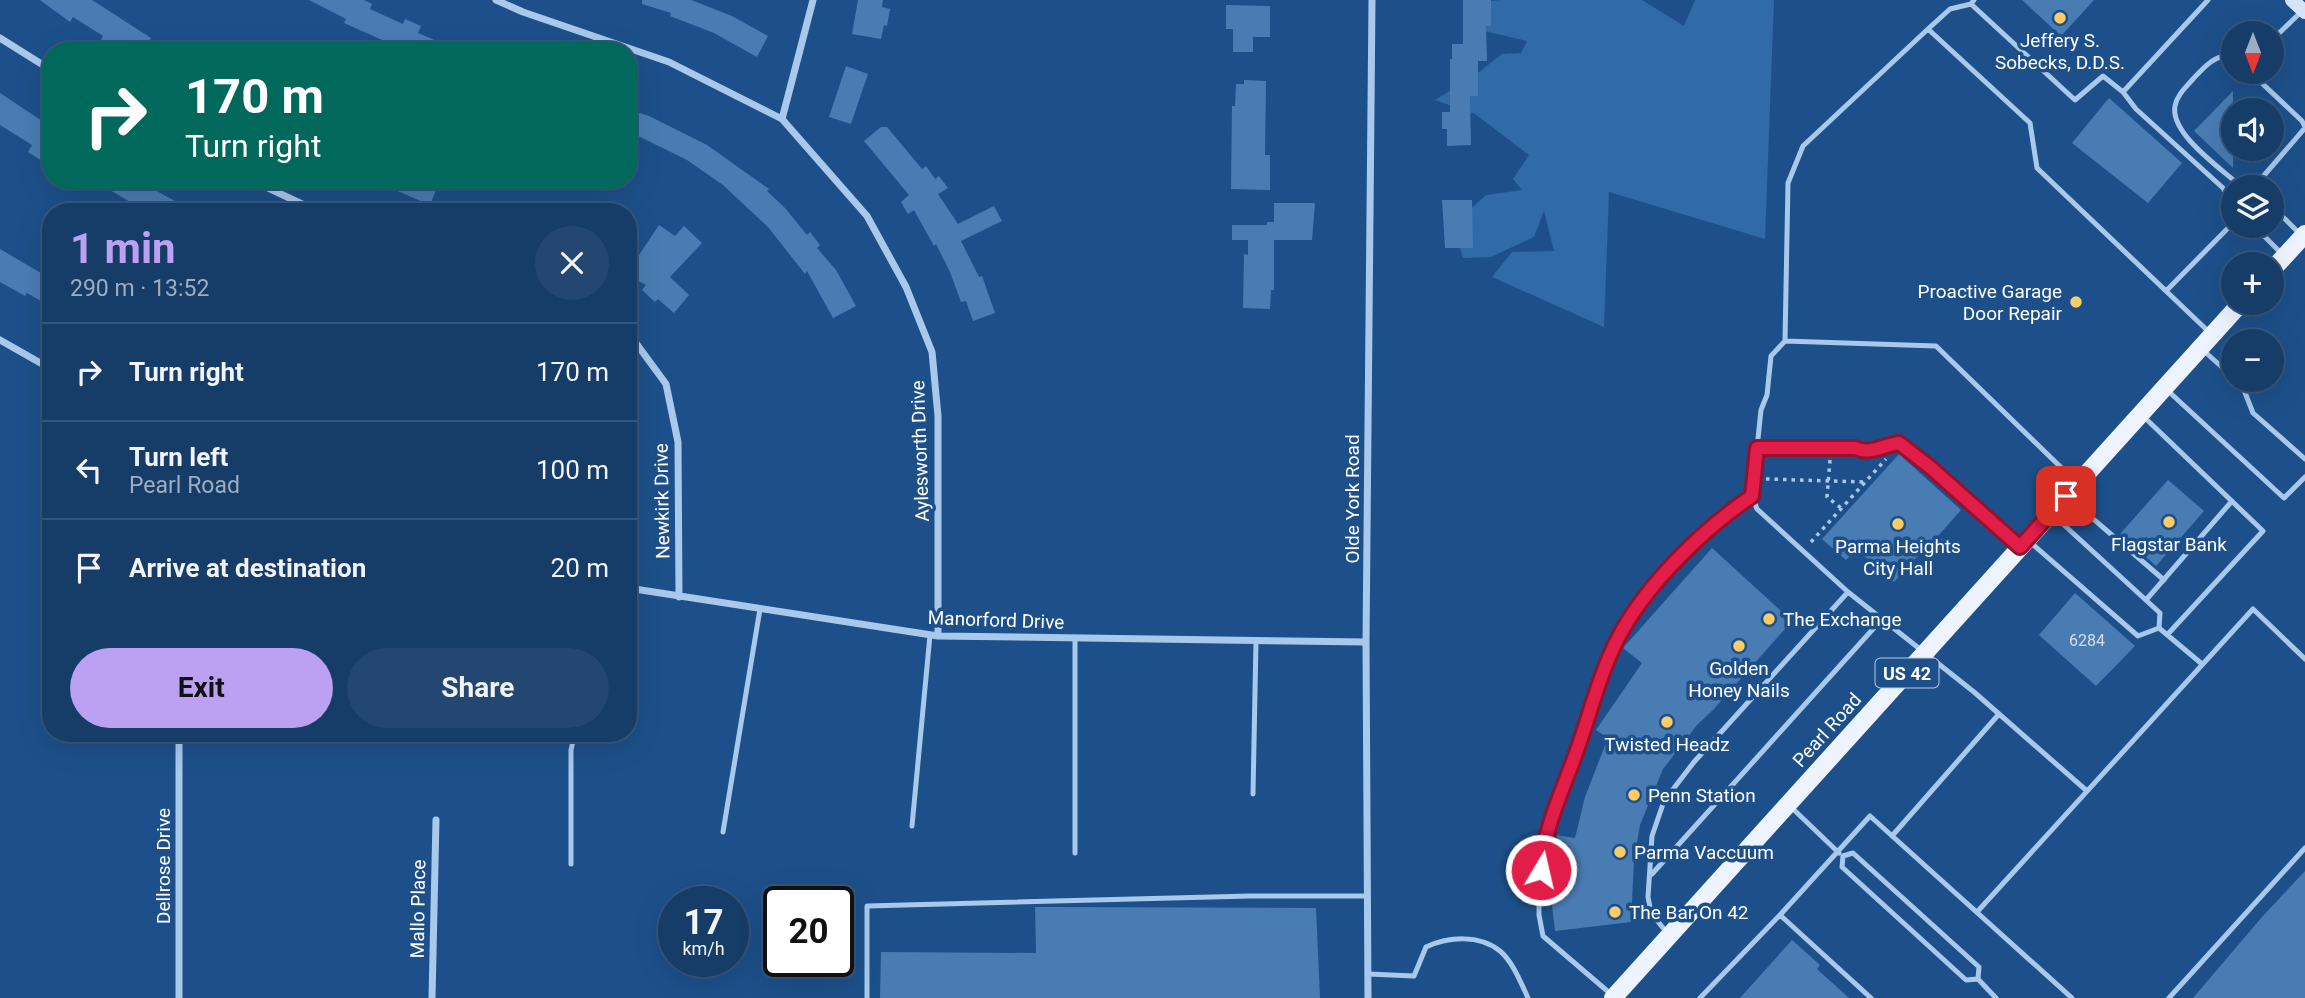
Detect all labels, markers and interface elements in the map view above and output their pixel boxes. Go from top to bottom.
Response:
marker: Jeffery S. Sobecks, D.D.S. [2052,10,2068,26]
north arrow [2221,21,2284,84]
map controls [2221,21,2284,392]
place label: Jeffery S. Sobecks, D.D.S. [1995,29,2125,74]
text: 170 m [185,68,324,125]
icon: right [70,70,161,161]
button: sound [2221,98,2284,161]
text: Turn right [185,127,321,165]
button: layers [2221,175,2284,238]
text: 1 min [70,224,176,273]
button: close [535,226,609,300]
button: + [2221,252,2284,315]
text: 290 m · 13:52 [70,275,209,302]
place label: Proactive Garage Door Repair [1918,280,2063,325]
marker: Proactive Garage Door Repair [2068,294,2084,310]
button: − [2221,329,2284,392]
icon: right [70,353,108,391]
text: Turn right [129,357,244,387]
text: 170 m [536,357,609,387]
street label: Aylesworth Drive [906,380,934,522]
street label: Olde York Road [1341,434,1364,564]
text: Turn left [129,442,228,472]
street label: Newkirk Drive [649,443,675,559]
icon: left [70,451,108,489]
text: 100 m [536,455,609,485]
pin [2036,466,2096,526]
text: Pearl Road [129,472,240,499]
icon: arrive [2047,477,2085,515]
marker: Flagstar Bank [2161,514,2177,530]
marker: Parma Heights City Hall [1890,516,1906,532]
place label: Flagstar Bank [2111,533,2227,556]
place label: Parma Heights City Hall [1835,535,1961,580]
icon: arrive [70,549,108,587]
text: Arrive at destination [129,553,366,583]
text: 20 m [551,553,609,583]
street label: Manorford Drive [927,606,1065,634]
place label: The Exchange [1783,608,1902,631]
marker: The Exchange [1761,611,1777,627]
house number: 6284 [2069,631,2105,650]
marker: Golden Honey Nails [1731,638,1747,654]
button: Exit [70,648,333,728]
button: Share [347,648,609,728]
place label: Golden Honey Nails [1688,657,1790,702]
road number: US 42 [1876,658,1938,688]
street label: Pearl Road [1788,688,1866,772]
marker: Twisted Headz [1659,714,1675,730]
place label: Twisted Headz [1604,733,1730,756]
place label: Penn Station [1648,784,1756,807]
marker: Penn Station [1626,787,1642,803]
street label: Dellrose Drive [152,808,175,924]
position arrow [1504,833,1578,907]
place label: Parma Vaccuum [1634,841,1774,864]
marker: Parma Vaccuum [1612,844,1628,860]
street label: Mallo Place [406,859,430,959]
speed limit sign: 20 [763,886,854,977]
place label: The Bar On 42 [1629,901,1749,924]
text: 17 [683,902,724,943]
marker: The Bar On 42 [1607,904,1623,920]
text: km/h [682,938,725,959]

